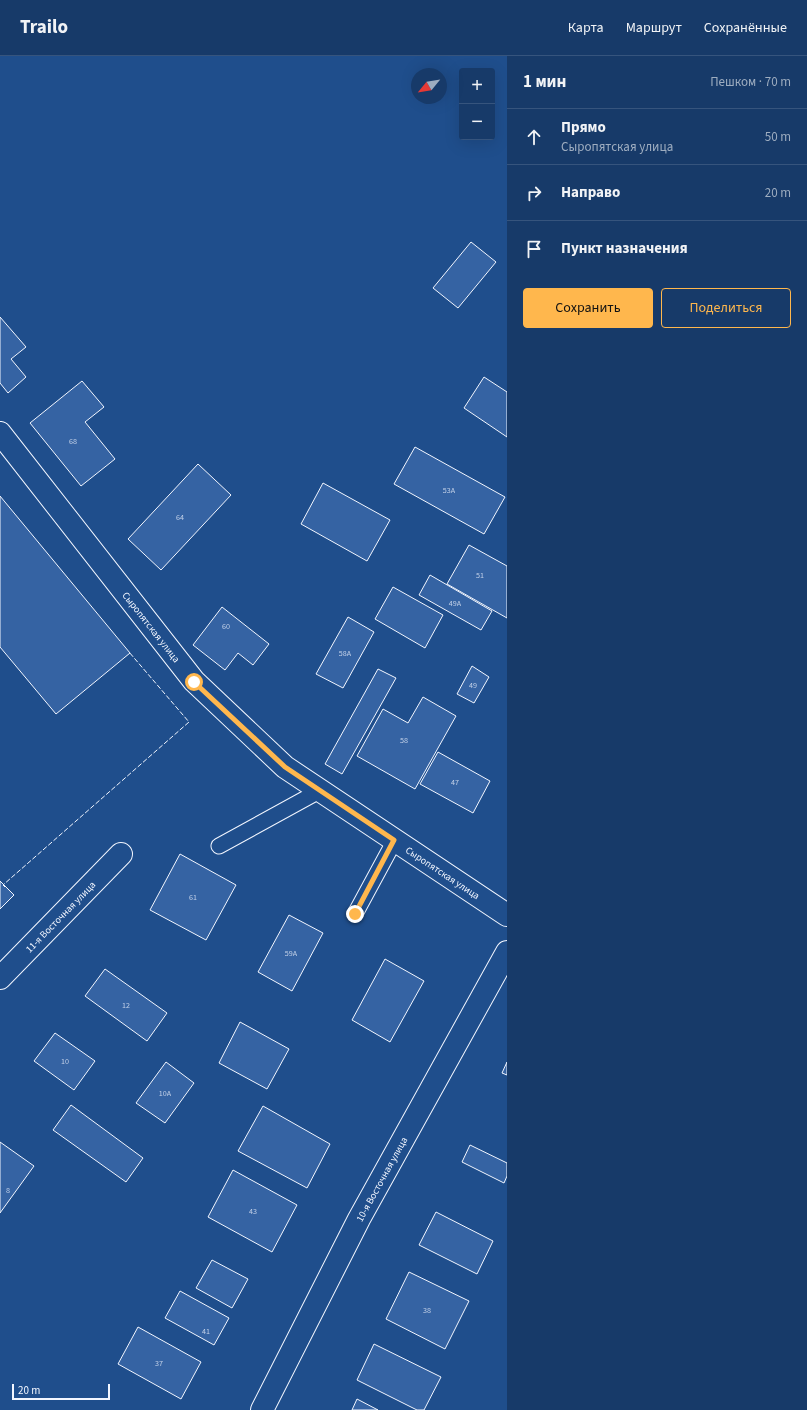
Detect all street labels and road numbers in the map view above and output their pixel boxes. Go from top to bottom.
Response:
street label: Сыропятская улица [119,589,183,666]
street label: Сыропятская улица [403,843,482,903]
street label: 11-я Восточная улица [23,878,99,956]
street label: 10-я Восточная улица [353,1134,411,1224]

